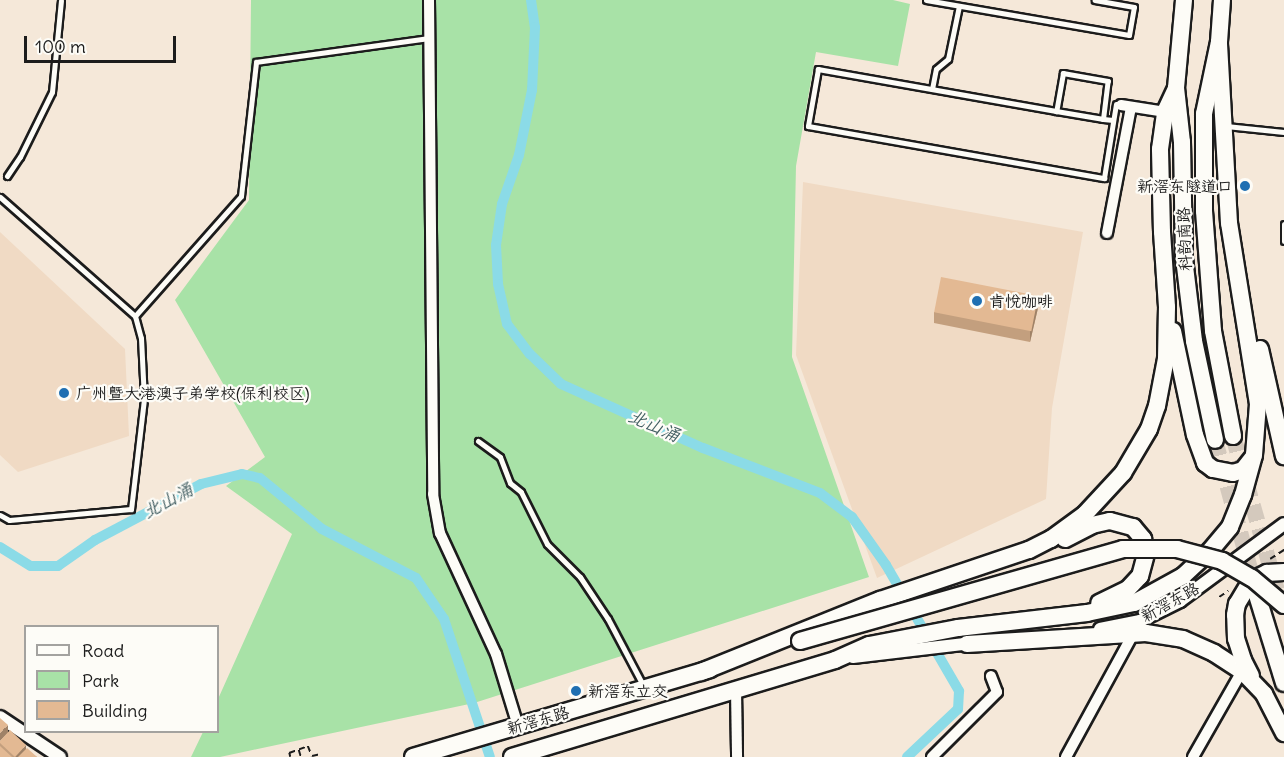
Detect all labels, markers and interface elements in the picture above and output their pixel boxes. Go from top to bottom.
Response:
scale bar [27,24,178,62]
text: 100 m [35,35,86,58]
place label: 新滘东隧道口 [1137,176,1233,196]
marker: 新滘东隧道口 [1238,179,1252,193]
street label: 科韵南路 [1173,207,1195,271]
place label: 肯悦咖啡 [989,291,1053,311]
marker: 肯悦咖啡 [970,294,984,308]
place label: 广州暨大港澳子弟学校(保利校区) [76,383,310,403]
marker: 广州暨大港澳子弟学校(保利校区) [57,386,71,400]
water label: 北山涌 [625,405,683,447]
water label: 北山涌 [139,479,197,523]
street label: 新滘东路 [1137,578,1203,626]
legend [24,625,219,733]
text: Road [82,639,124,662]
text: Park [82,669,119,692]
place label: 新滘东立交 [588,681,668,701]
marker: 新滘东立交 [569,684,583,698]
text: Building [82,699,147,722]
street label: 新滘东路 [505,702,571,738]

